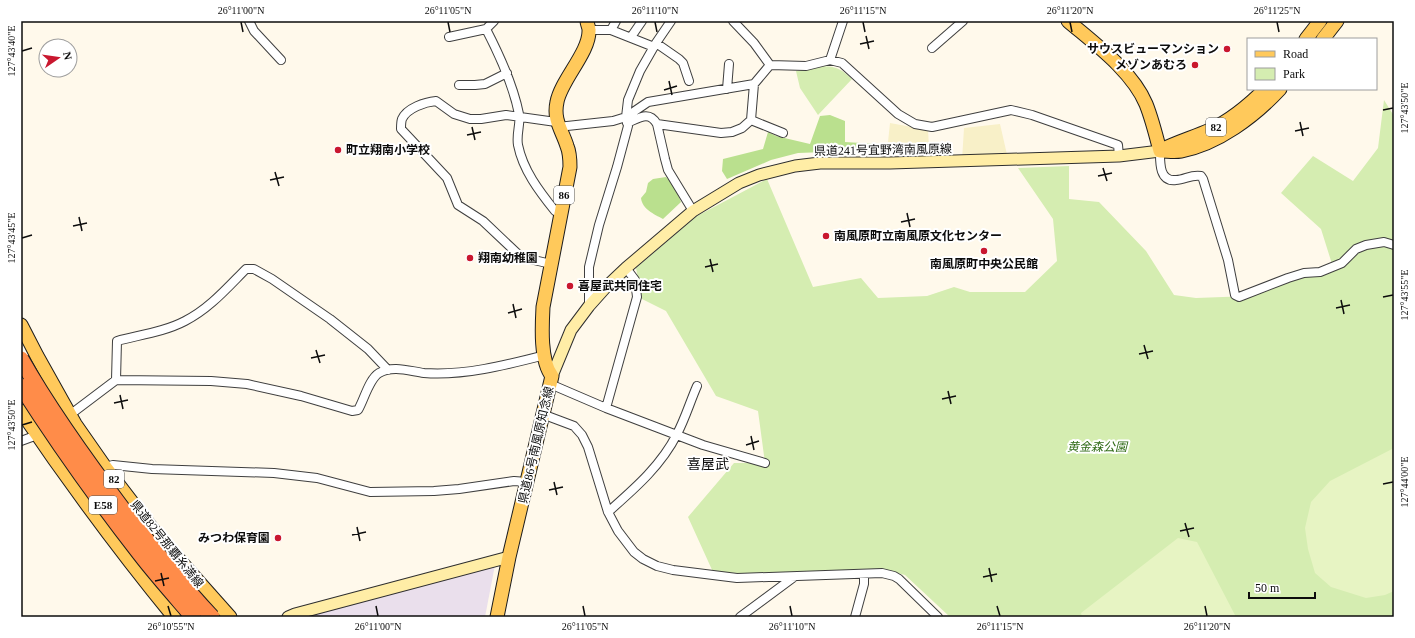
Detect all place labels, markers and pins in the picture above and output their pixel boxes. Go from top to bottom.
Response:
place label: サウスビューマンション [1087,42,1219,56]
marker: サウスビューマンション [1222,44,1232,54]
place label: メゾンあむろ [1115,58,1187,72]
marker: メゾンあむろ [1190,60,1200,70]
place label: 町立翔南小学校 [346,143,430,157]
marker: 町立翔南小学校 [333,145,343,155]
place label: 南風原町立南風原文化センター [834,229,1002,243]
marker: 南風原町立南風原文化センター [821,231,831,241]
marker: 南風原町中央公民館 [979,246,989,256]
place label: 翔南幼稚園 [478,251,538,265]
marker: 翔南幼稚園 [465,253,475,263]
place label: 南風原町中央公民館 [930,257,1038,271]
place label: 喜屋武共同住宅 [578,279,662,293]
marker: 喜屋武共同住宅 [565,281,575,291]
place label: みつわ保育園 [198,531,270,545]
marker: みつわ保育園 [273,533,283,543]

